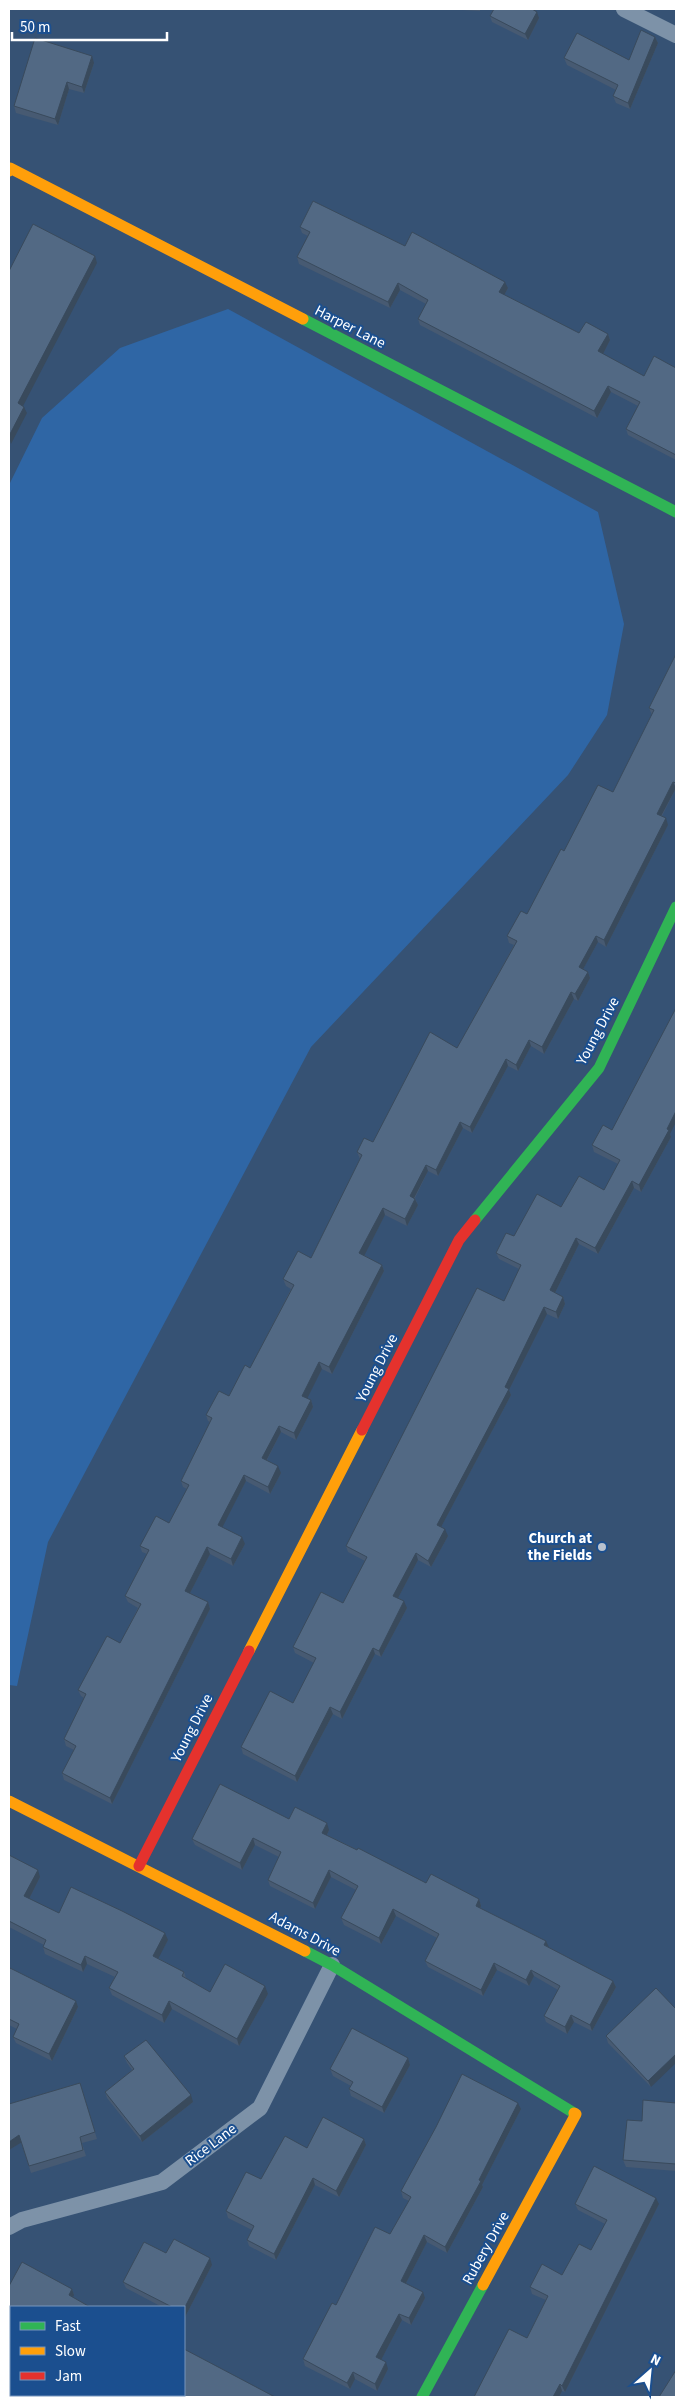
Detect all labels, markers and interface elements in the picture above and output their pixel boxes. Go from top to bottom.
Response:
scale bar [12,10,168,42]
text: 50 m [20,17,50,38]
street label: Harper Lane [311,300,389,354]
street label: Young Drive [571,993,625,1070]
street label: Young Drive [350,1330,403,1407]
place label: Church at the Fields [528,1528,592,1566]
marker: Church at the Fields [596,1541,608,1553]
street label: Young Drive [165,1690,218,1767]
street label: Adams Drive [266,1906,344,1962]
street label: Rice Lane [181,2119,241,2171]
street label: Rubery Drive [457,2208,515,2288]
legend [10,2306,185,2396]
text: Fast [55,2316,81,2337]
text: Slow [55,2341,86,2362]
north arrow [625,2346,675,2396]
text: N [647,2349,664,2371]
text: Jam [55,2366,82,2387]

